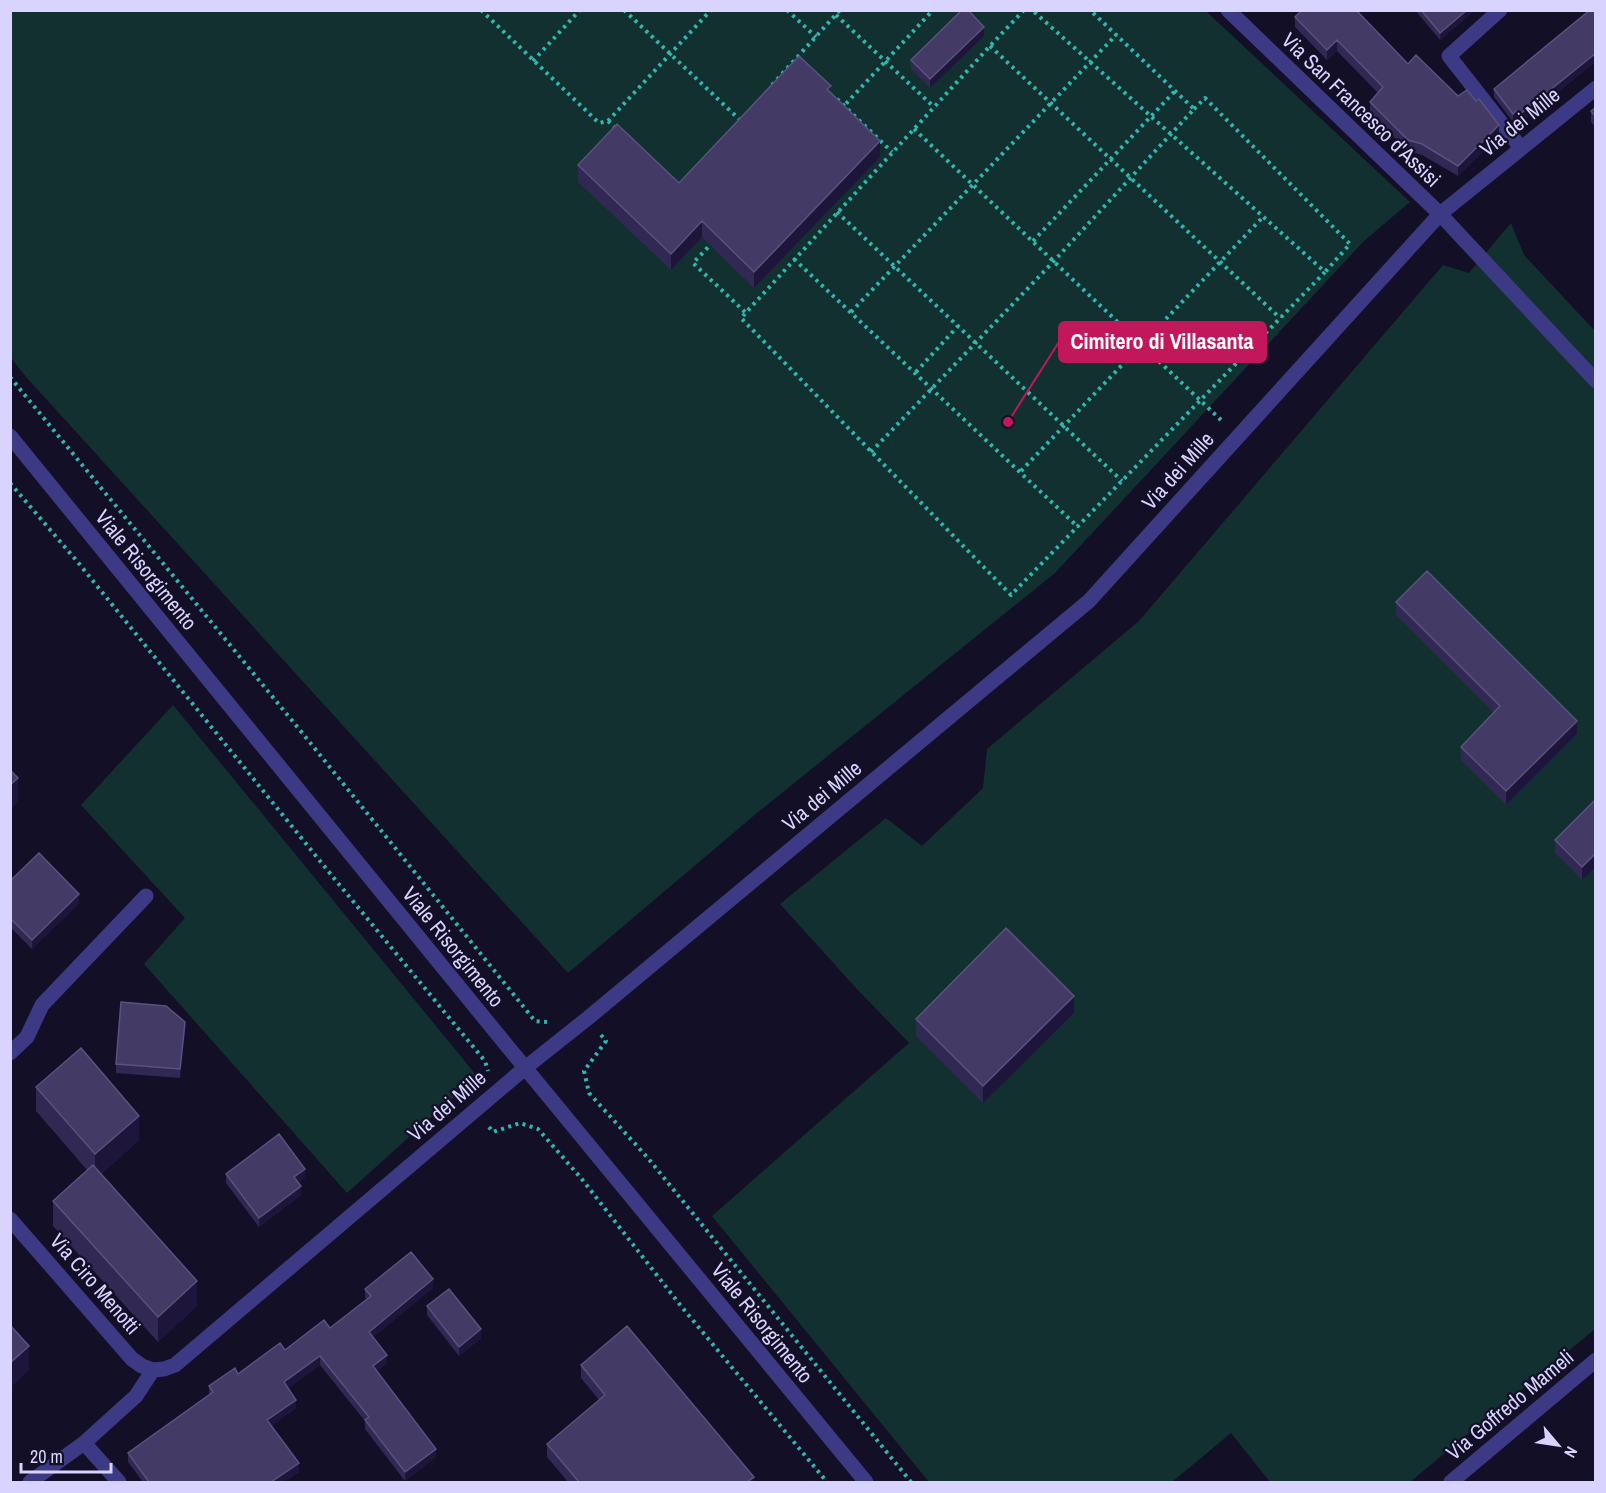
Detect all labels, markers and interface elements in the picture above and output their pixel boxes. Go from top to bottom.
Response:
street label: Via San Francesco d'Assisi [1275,26,1447,193]
street label: Via dei Mille [1473,80,1566,163]
callout: Cimitero di Villasanta [1059,322,1266,362]
text: Cimitero di Villasanta [1070,326,1254,356]
street label: Via dei Mille [1135,426,1220,516]
street label: Viale Risorgimento [89,503,204,636]
street label: Via dei Mille [776,754,868,837]
street label: Viale Risorgimento [396,880,511,1013]
street label: Via dei Mille [401,1063,492,1148]
street label: Via Ciro Menotti [43,1227,147,1340]
street label: Viale Risorgimento [705,1256,820,1389]
street label: Via Goffredo Mameli [1440,1343,1580,1467]
north arrow [1528,1415,1588,1475]
scale bar [21,1436,111,1474]
text: N [1559,1443,1583,1462]
text: 20 m [30,1444,63,1469]

